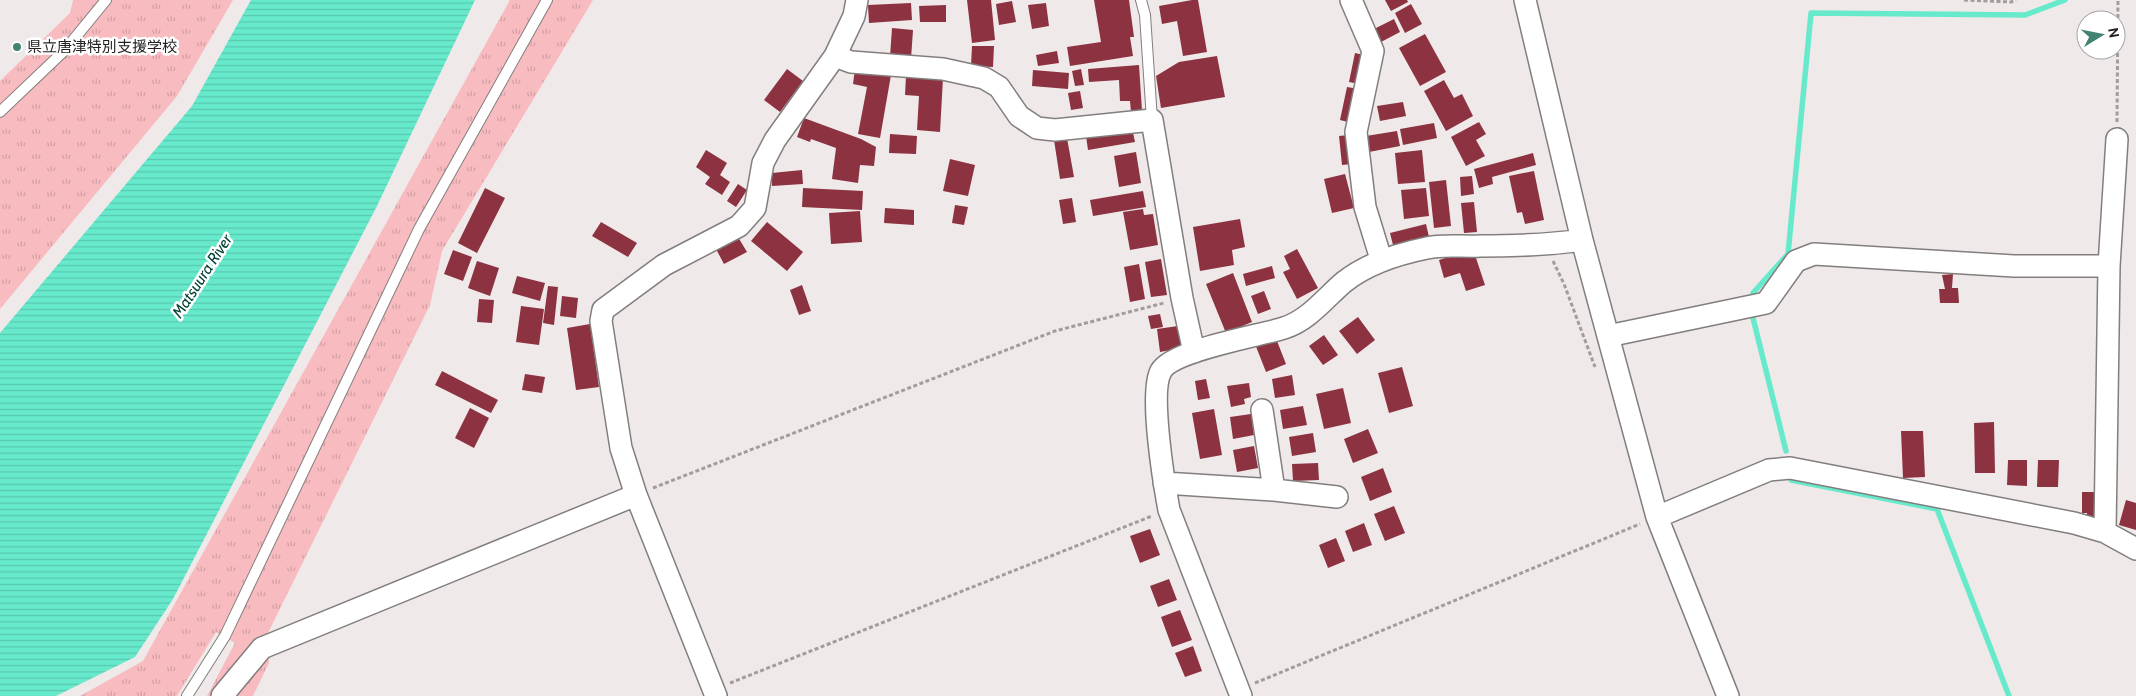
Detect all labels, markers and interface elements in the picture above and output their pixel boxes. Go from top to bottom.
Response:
north arrow [2076,10,2126,60]
text: N [2104,26,2124,39]
place label: 県立唐津特別支援学校 [27,38,177,56]
marker: 県立唐津特別支援学校 [11,41,23,53]
water label: Matsuura River [167,230,237,322]

